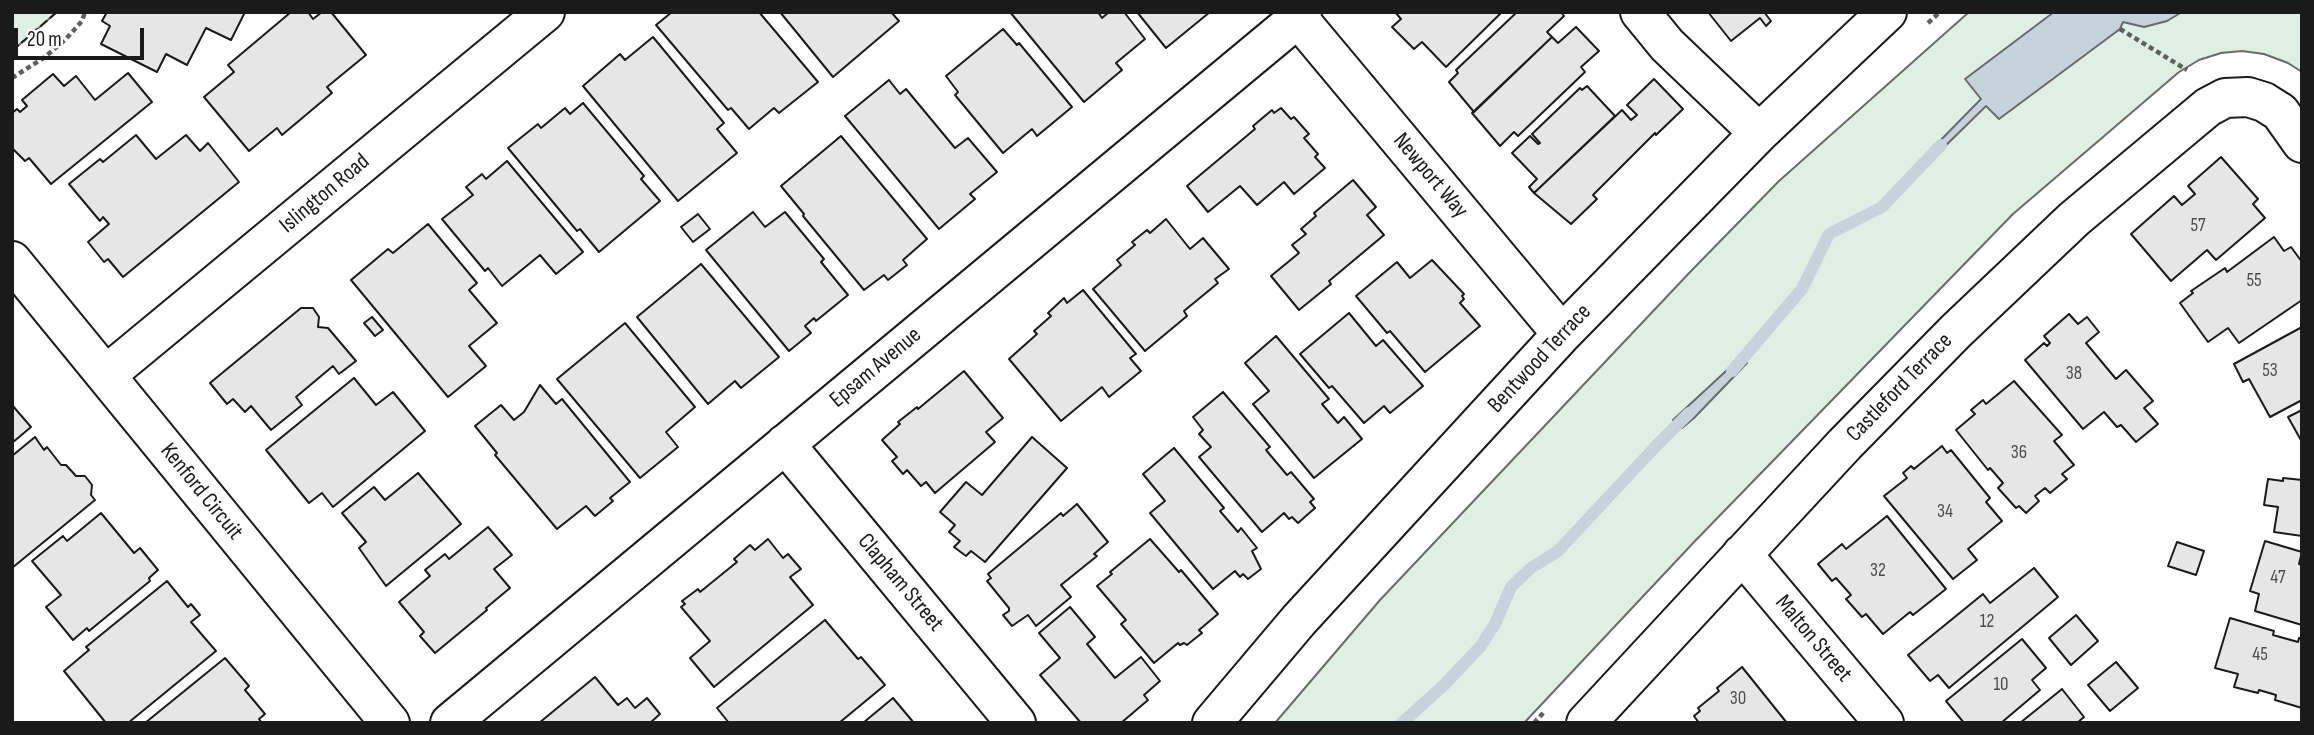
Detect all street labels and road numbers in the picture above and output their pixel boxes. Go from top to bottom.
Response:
street label: Newport Way [1387,128,1473,224]
street label: Islington Road [274,148,376,240]
street label: Bentwood Terrace [1483,299,1597,419]
street label: Epsam Avenue [825,322,927,414]
street label: Castleford Terrace [1841,328,1959,448]
street label: Kenford Circuit [154,438,248,546]
street label: Clapham Street [851,528,949,638]
street label: Malton Street [1769,590,1857,688]

